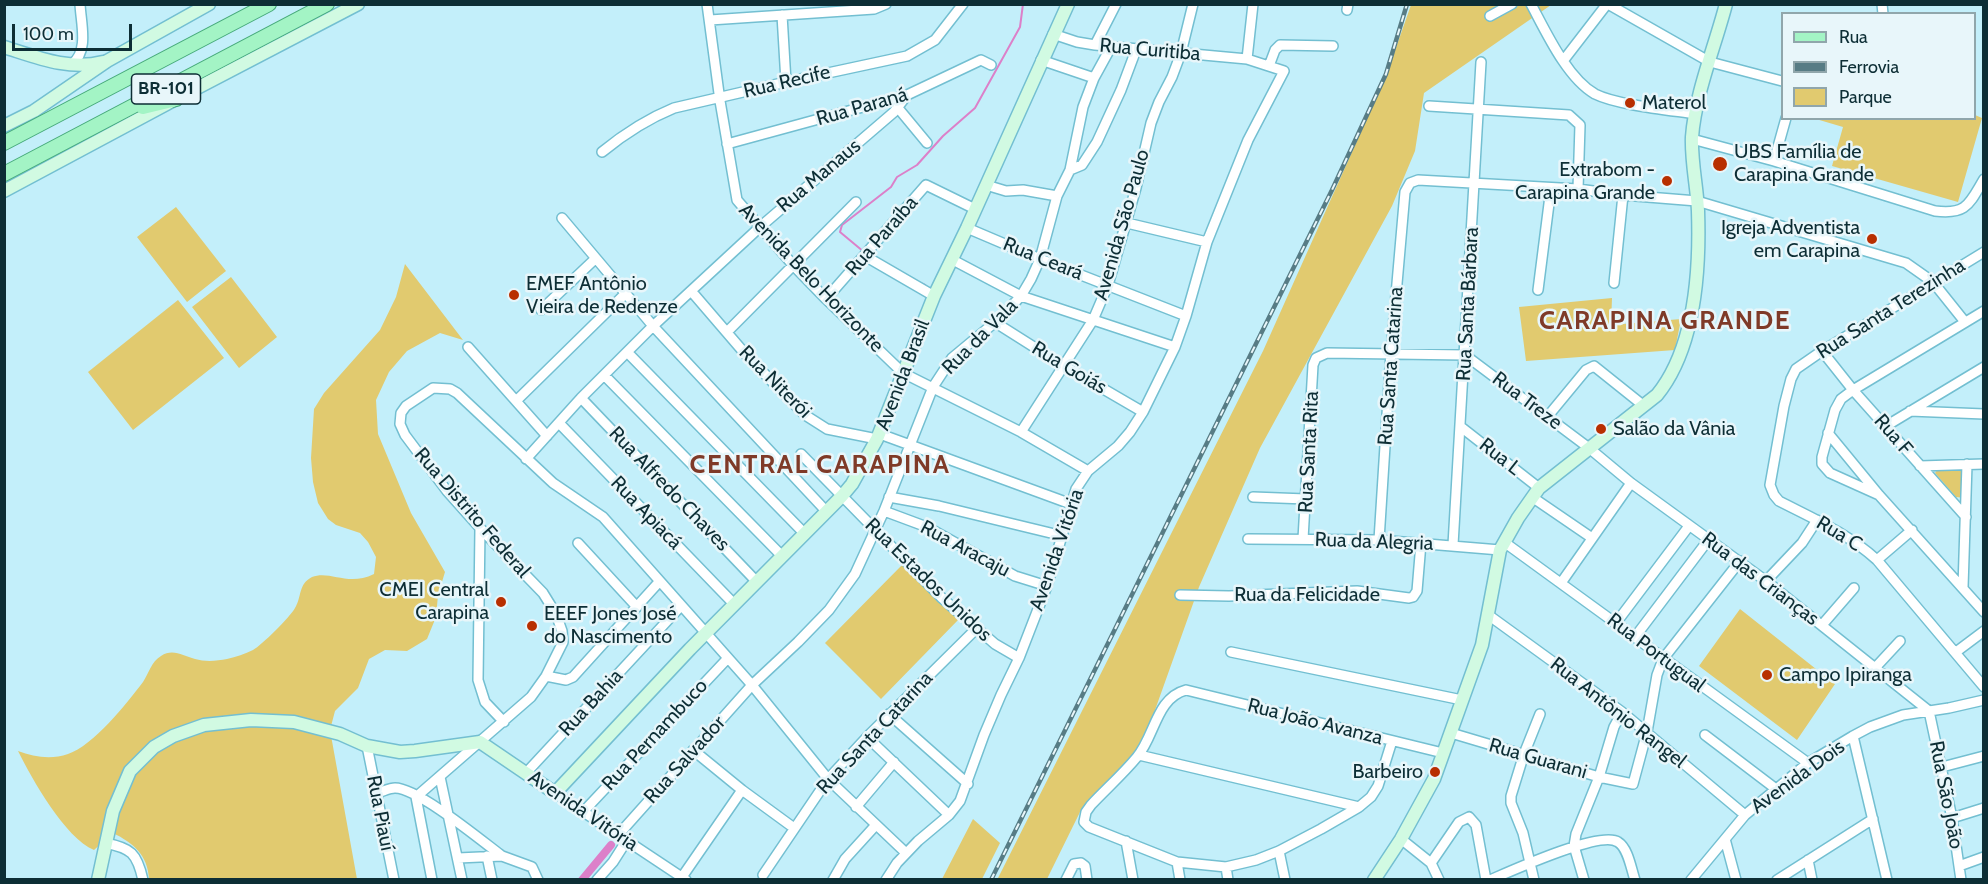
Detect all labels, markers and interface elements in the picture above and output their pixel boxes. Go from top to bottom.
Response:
scale bar [15,12,135,50]
legend [1781,12,1976,120]
text: 100 m [23,23,74,45]
text: Rua [1839,26,1868,48]
street label: Rua Curitiba [1099,34,1201,66]
text: Ferrovia [1839,56,1899,78]
street label: Rua Recife [741,60,833,104]
road number: BR-101 [132,74,201,104]
street label: Rua Paraná [814,83,910,131]
text: Parque [1839,86,1892,108]
place label: Materol [1642,91,1706,115]
marker: Materol [1623,96,1637,110]
street label: Rua Manaus [772,134,866,218]
place label: UBS Família de Carapina Grande [1734,140,1874,187]
street label: Avenida São Paulo [1089,147,1155,303]
marker: UBS Família de Carapina Grande [1711,155,1729,173]
place label: Extrabom - Carapina Grande [1515,158,1655,205]
marker: Extrabom - Carapina Grande [1660,174,1674,188]
street label: Rua Paraíba [841,191,923,281]
street label: Avenida Belo Horizonte [734,198,888,358]
place label: Igreja Adventista em Carapina [1721,216,1860,263]
street label: Rua Santa Bárbara [1452,227,1484,381]
street label: Rua Ceará [1000,232,1086,286]
marker: Igreja Adventista em Carapina [1865,232,1879,246]
street label: Rua Santa Terezinha [1812,254,1970,364]
place label: EMEF Antônio Vieira de Redenze [526,272,678,319]
street label: Rua Santa Catarina [1373,286,1409,446]
marker: EMEF Antônio Vieira de Redenze [507,288,521,302]
street label: Rua da Vala [937,294,1023,380]
district label: CARAPINA GRANDE [1539,305,1791,337]
street label: Avenida Brasil [871,316,935,434]
street label: Rua Goiás [1027,336,1111,400]
street label: Rua Niterói [734,341,816,423]
street label: Rua Treze [1487,367,1567,435]
street label: Rua Santa Rita [1294,390,1324,514]
street label: Rua F [1869,409,1917,461]
place label: Salão da Vânia [1613,417,1735,441]
street label: Rua Alfredo Chaves [604,422,734,556]
marker: Salão da Vânia [1594,422,1608,436]
street label: Rua L [1474,433,1526,481]
street label: Rua Distrito Federal [409,443,535,583]
district label: CENTRAL CARAPINA [690,449,950,481]
street label: Rua Apiacá [605,471,687,555]
street label: Avenida Vitória [1025,486,1089,614]
street label: Rua C [1812,511,1866,557]
street label: Rua Estados Unidos [860,513,996,647]
street label: Rua Aracaju [916,515,1014,583]
street label: Rua das Crianças [1697,527,1823,631]
street label: Rua da Alegria [1314,528,1434,556]
place label: CMEI Central Carapina [379,578,489,625]
street label: Rua da Felicidade [1234,583,1380,607]
marker: CMEI Central Carapina [494,595,508,609]
place label: EEEF Jones José do Nascimento [544,602,677,649]
street label: Rua Portugual [1602,608,1710,698]
marker: EEEF Jones José do Nascimento [525,619,539,633]
street label: Rua Antônio Rangel [1545,652,1691,774]
place label: Campo Ipiranga [1779,663,1912,687]
street label: Rua Bahia [554,665,628,741]
street label: Rua Santa Catarina [812,667,938,799]
marker: Campo Ipiranga [1760,668,1774,682]
street label: Rua Pernambuco [597,674,713,796]
street label: Rua João Avanza [1245,694,1385,750]
street label: Rua Salvador [639,711,731,809]
street label: Rua Guarani [1486,734,1590,784]
street label: Avenida Dois [1746,735,1850,819]
street label: Rua São João [1924,739,1968,851]
place label: Barbeiro [1353,760,1423,784]
street label: Avenida Vitória [524,765,642,857]
marker: Barbeiro [1428,765,1442,779]
street label: Rua Piauí [361,773,399,853]

